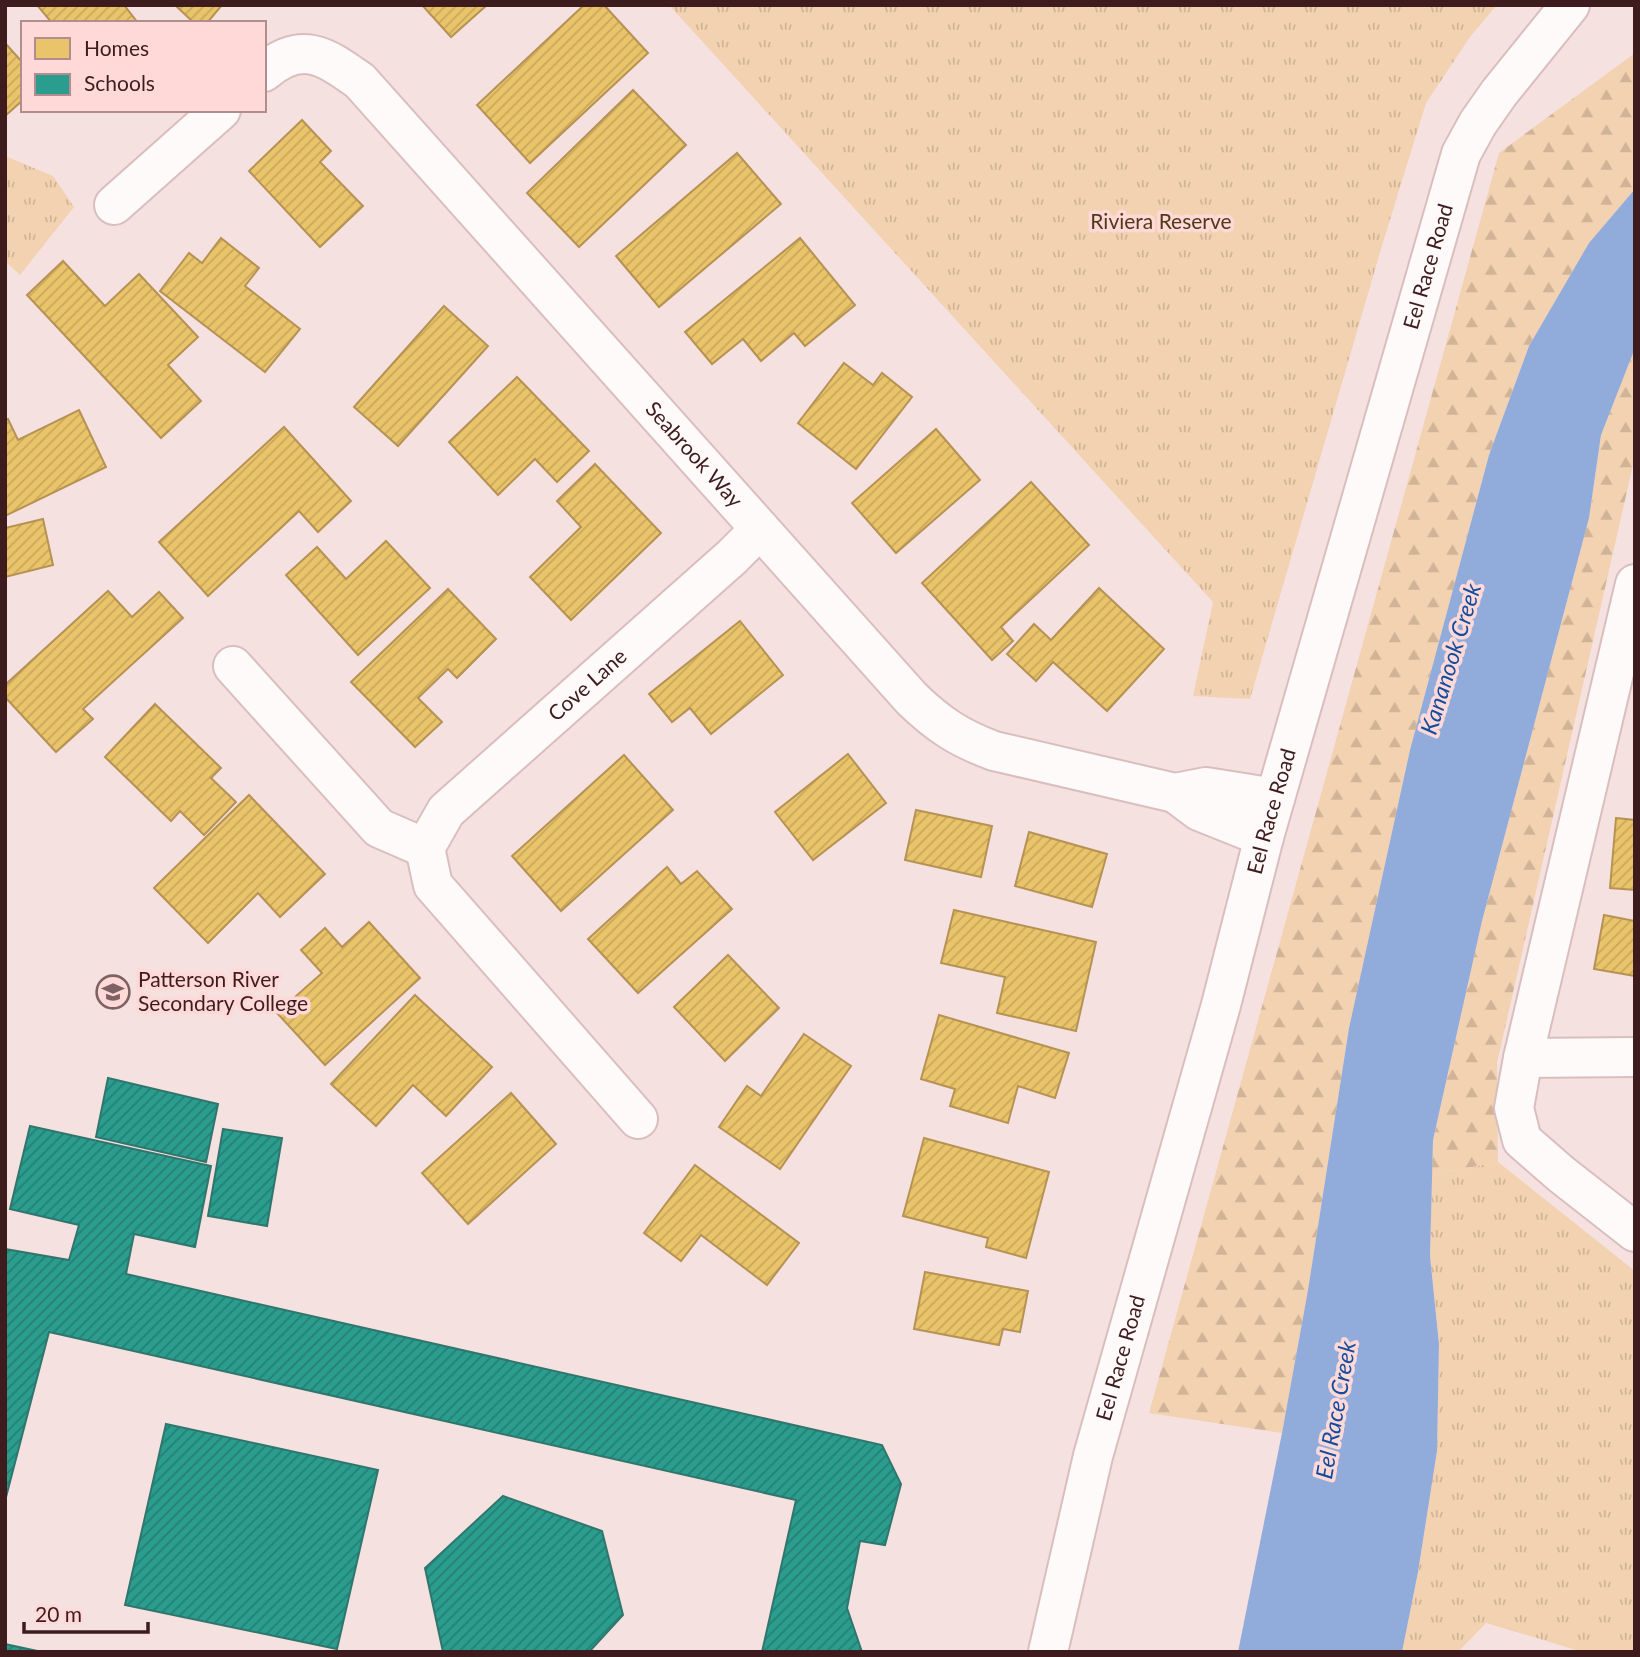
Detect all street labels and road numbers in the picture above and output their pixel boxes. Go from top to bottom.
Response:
street label: Eel Race Road [1397,201,1457,332]
street label: Seabrook Way [641,396,749,512]
street label: Cove Lane [542,643,631,725]
street label: Eel Race Road [1241,745,1300,877]
street label: Eel Race Road [1090,1292,1149,1423]

